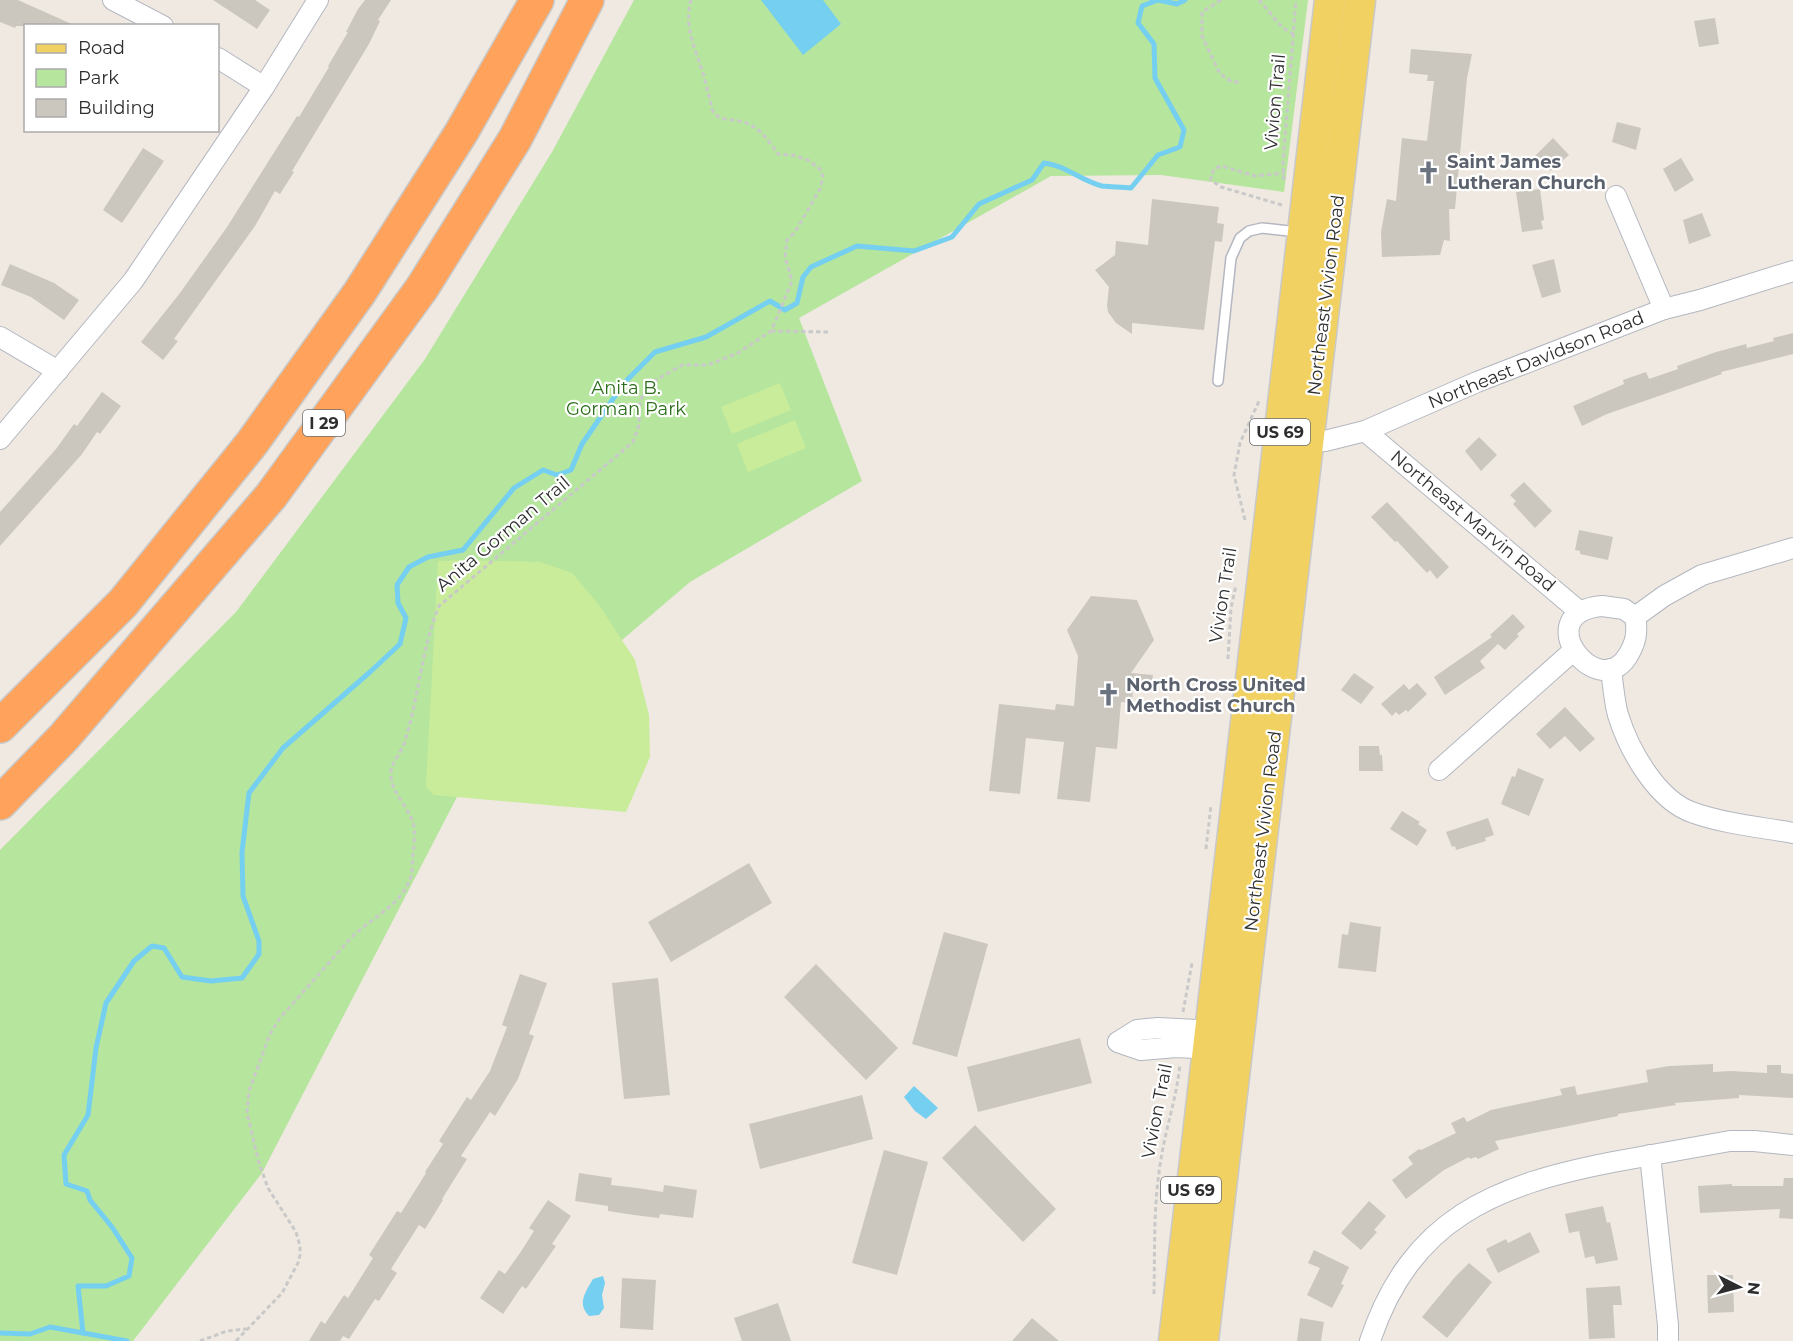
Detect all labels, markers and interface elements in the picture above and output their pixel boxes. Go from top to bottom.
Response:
legend [24,24,219,132]
text: Road [78,37,125,59]
street label: Vivion Trail [1260,53,1290,151]
text: Park [78,67,119,89]
text: Building [78,97,155,119]
place label: Saint James Lutheran Church [1447,151,1606,194]
church icon: Saint James Lutheran Church [1416,159,1442,185]
street label: Northeast Vivion Road [1303,193,1349,397]
street label: Northeast Davidson Road [1425,307,1647,413]
park label: Anita B. Gorman Park [566,377,686,420]
road number: I 29 [303,410,345,436]
road number: US 69 [1250,419,1310,445]
street label: Northeast Marvin Road [1386,445,1560,597]
street label: Anita Gorman Trail [432,472,574,596]
street label: Vivion Trail [1205,546,1241,644]
place label: North Cross United Methodist Church [1126,674,1306,717]
church icon: North Cross United Methodist Church [1095,682,1121,708]
street label: Northeast Vivion Road [1240,729,1286,933]
street label: Vivion Trail [1137,1061,1177,1161]
road number: US 69 [1161,1177,1221,1203]
north arrow [1709,1257,1769,1317]
text: N [1743,1281,1764,1296]

